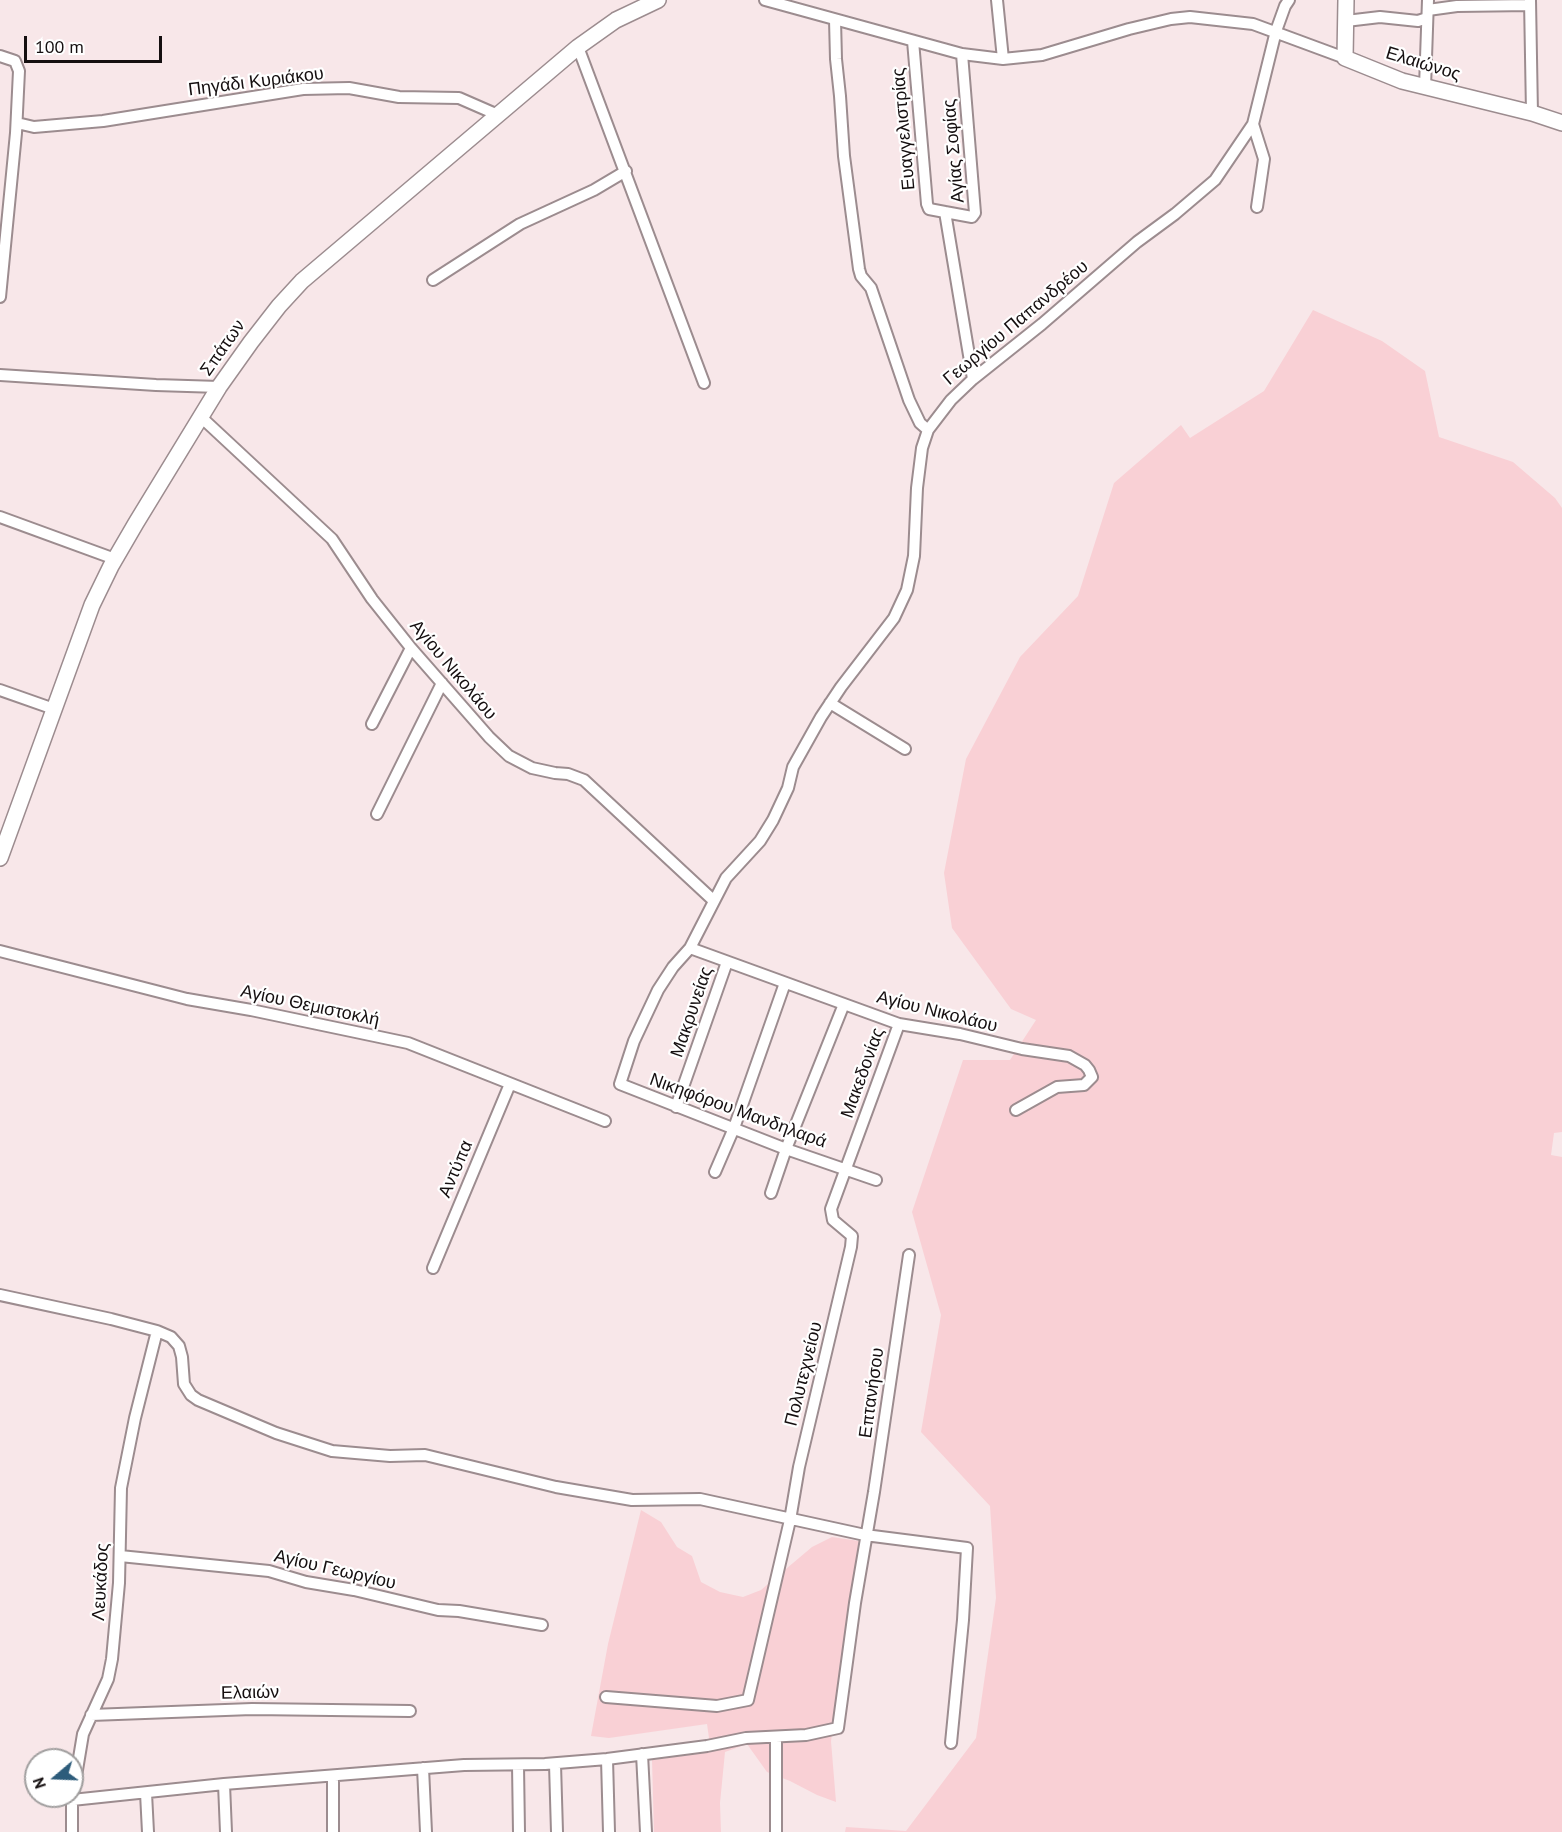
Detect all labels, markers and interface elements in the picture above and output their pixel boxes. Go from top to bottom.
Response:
scale bar [27,24,165,62]
text: 100 m [35,35,84,58]
street label: Ελαιώνος [1383,42,1463,86]
street label: Πηγάδι Κυριάκου [187,63,325,101]
street label: Ευαγγελιστρίας [888,67,920,191]
street label: Αγίας Σοφίας [939,98,969,204]
street label: Γεωργίου Παπανδρέου [939,256,1093,390]
street label: Σπάτων [196,316,250,380]
street label: Αγίου Νικολάου [405,616,501,724]
street label: Μακρυνείας [666,964,718,1060]
street label: Αγίου Θεμιστοκλή [239,981,381,1031]
street label: Αγίου Νικολάου [874,987,1000,1037]
street label: Μακεδονίας [837,1025,889,1121]
street label: Νικηφόρου Μανδηλαρά [647,1069,829,1153]
street label: Αντύπα [434,1137,478,1201]
street label: Πολυτεχνείου [781,1320,827,1428]
street label: Επτανήσου [855,1346,889,1440]
street label: Λευκάδος [88,1543,114,1621]
street label: Αγίου Γεωργίου [272,1545,398,1595]
street label: Ελαιών [221,1682,279,1704]
north arrow [24,1748,84,1808]
text: N [28,1775,50,1791]

